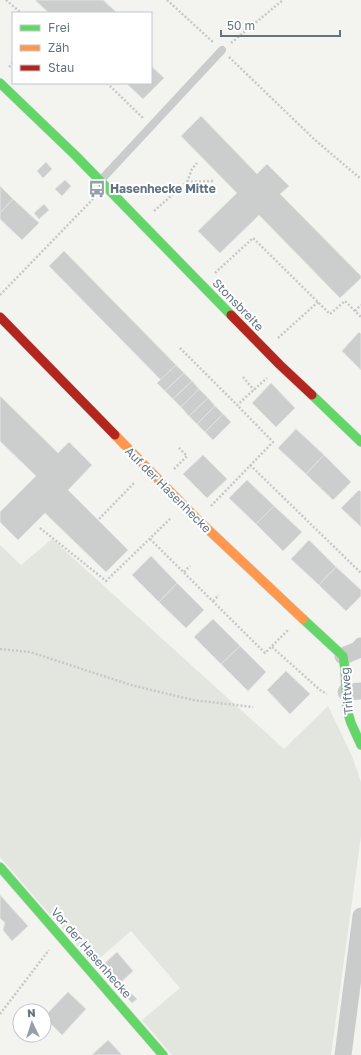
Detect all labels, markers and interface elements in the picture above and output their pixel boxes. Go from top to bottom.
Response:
legend [12,12,152,84]
scale bar [221,12,340,38]
text: 50 m [227,18,255,33]
text: Frei [48,20,70,35]
text: Zäh [48,40,69,55]
text: Stau [48,60,74,75]
bus stop icon: Hasenhecke Mitte [87,179,107,199]
place label: Hasenhecke Mitte [110,181,216,196]
street label: Stonsbreite [210,275,267,334]
street label: Auf der Hasenhecke [122,444,214,536]
street label: Triftweg [337,667,356,715]
street label: Vor der Hasenhecke [48,904,135,1001]
north arrow [12,1003,52,1043]
text: N [27,1006,36,1019]

